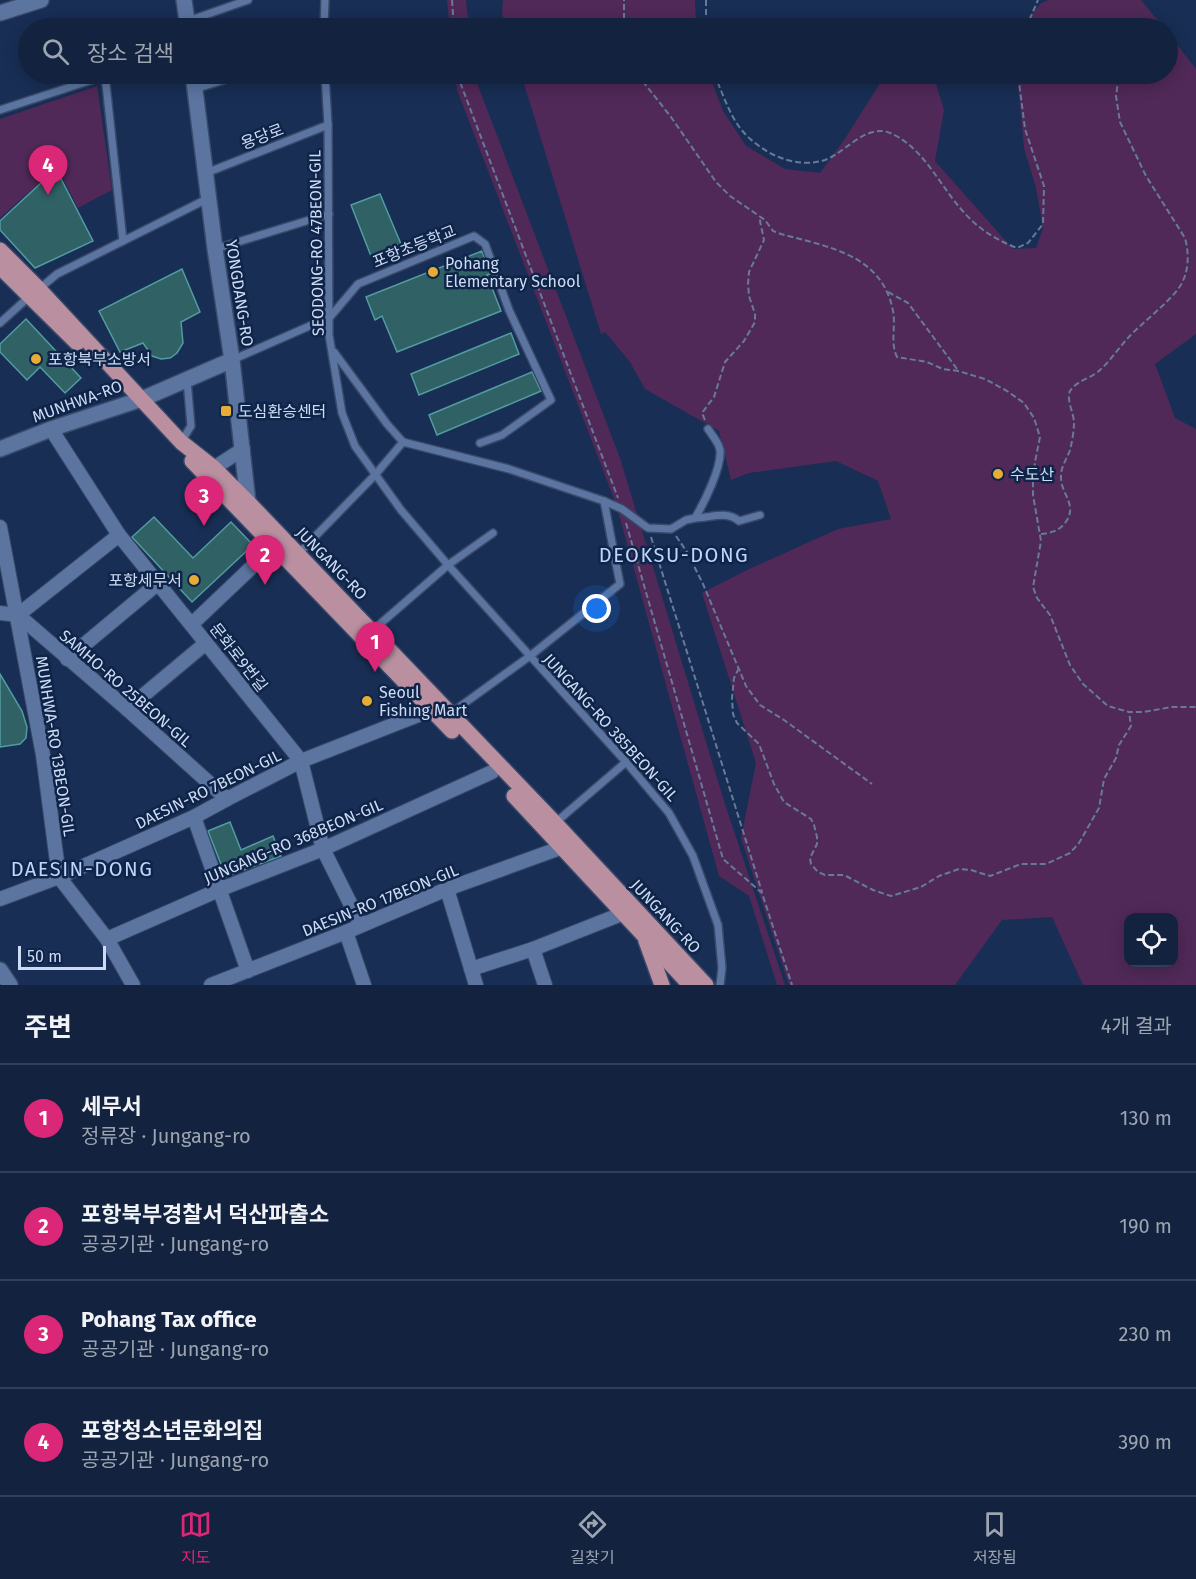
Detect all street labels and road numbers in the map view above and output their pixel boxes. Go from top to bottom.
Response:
street label: 용당로 [238,120,286,153]
street label: SEODONG-RO 47BEON-GIL [305,150,328,336]
street label: 포항초등학교 [370,221,459,272]
street label: YONGDANG-RO [222,238,257,348]
street label: MUNHWA-RO [30,376,125,426]
street label: JUNGANG-RO [292,523,371,604]
street label: 문화로9번길 [206,619,271,695]
street label: SAMHO-RO 25BEON-GIL [56,626,196,751]
street label: JUNGANG-RO 385BEON-GIL [539,650,682,805]
street label: MUNHWA-RO 13BEON-GIL [32,654,79,838]
street label: DAESIN-RO 7BEON-GIL [132,746,284,833]
street label: JUNGANG-RO 368BEON-GIL [201,795,386,888]
street label: DAESIN-RO 17BEON-GIL [299,860,461,941]
street label: JUNGANG-RO [627,876,705,957]

